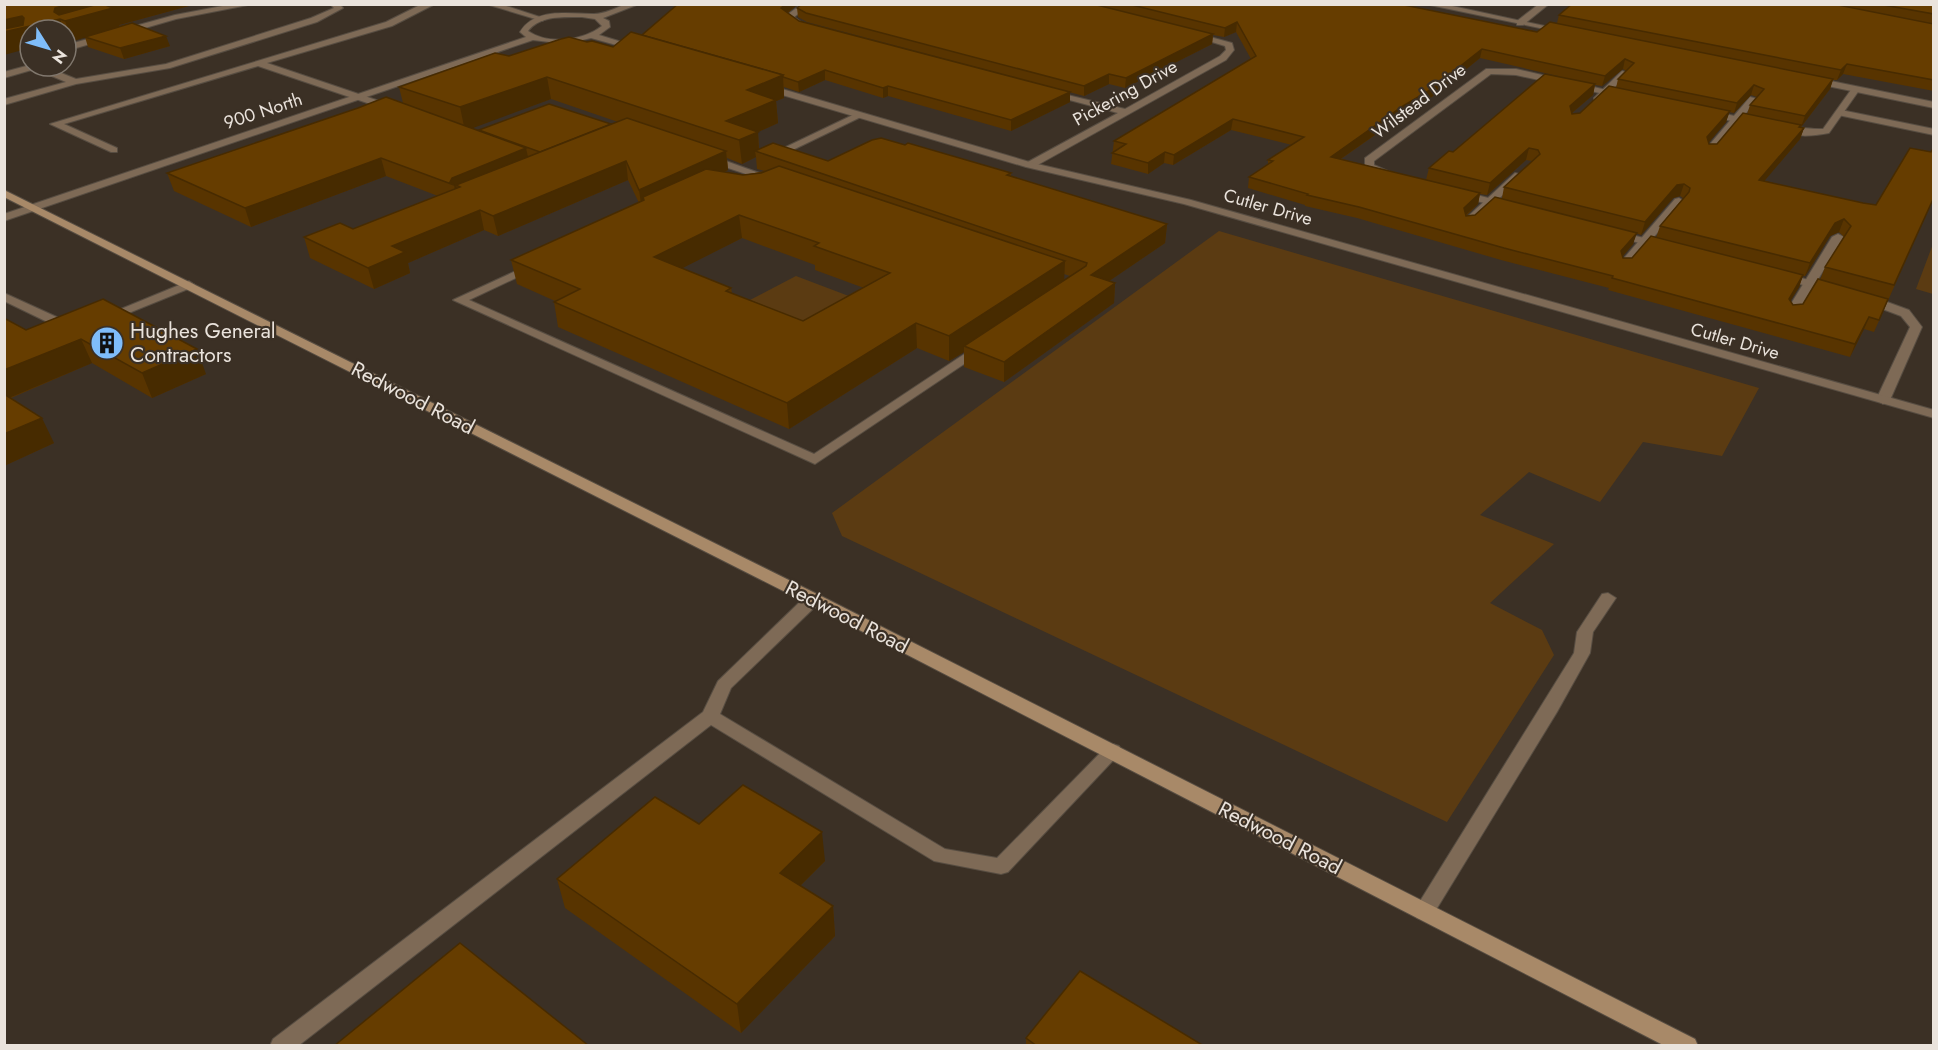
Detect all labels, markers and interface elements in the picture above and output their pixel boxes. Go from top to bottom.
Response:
north arrow [18,18,78,78]
text: N [47,45,73,69]
street label: Pickering Drive [1068,53,1182,133]
street label: Wilstead Drive [1367,57,1471,145]
street label: 900 North [220,86,306,136]
street label: Cutler Drive [1221,182,1315,232]
place label: Hughes General Contractors [130,316,276,370]
street label: Cutler Drive [1688,316,1782,366]
building icon: Hughes General Contractors [89,325,125,361]
street label: Redwood Road [346,354,480,442]
street label: Redwood Road [780,573,914,661]
street label: Redwood Road [1213,794,1347,882]

